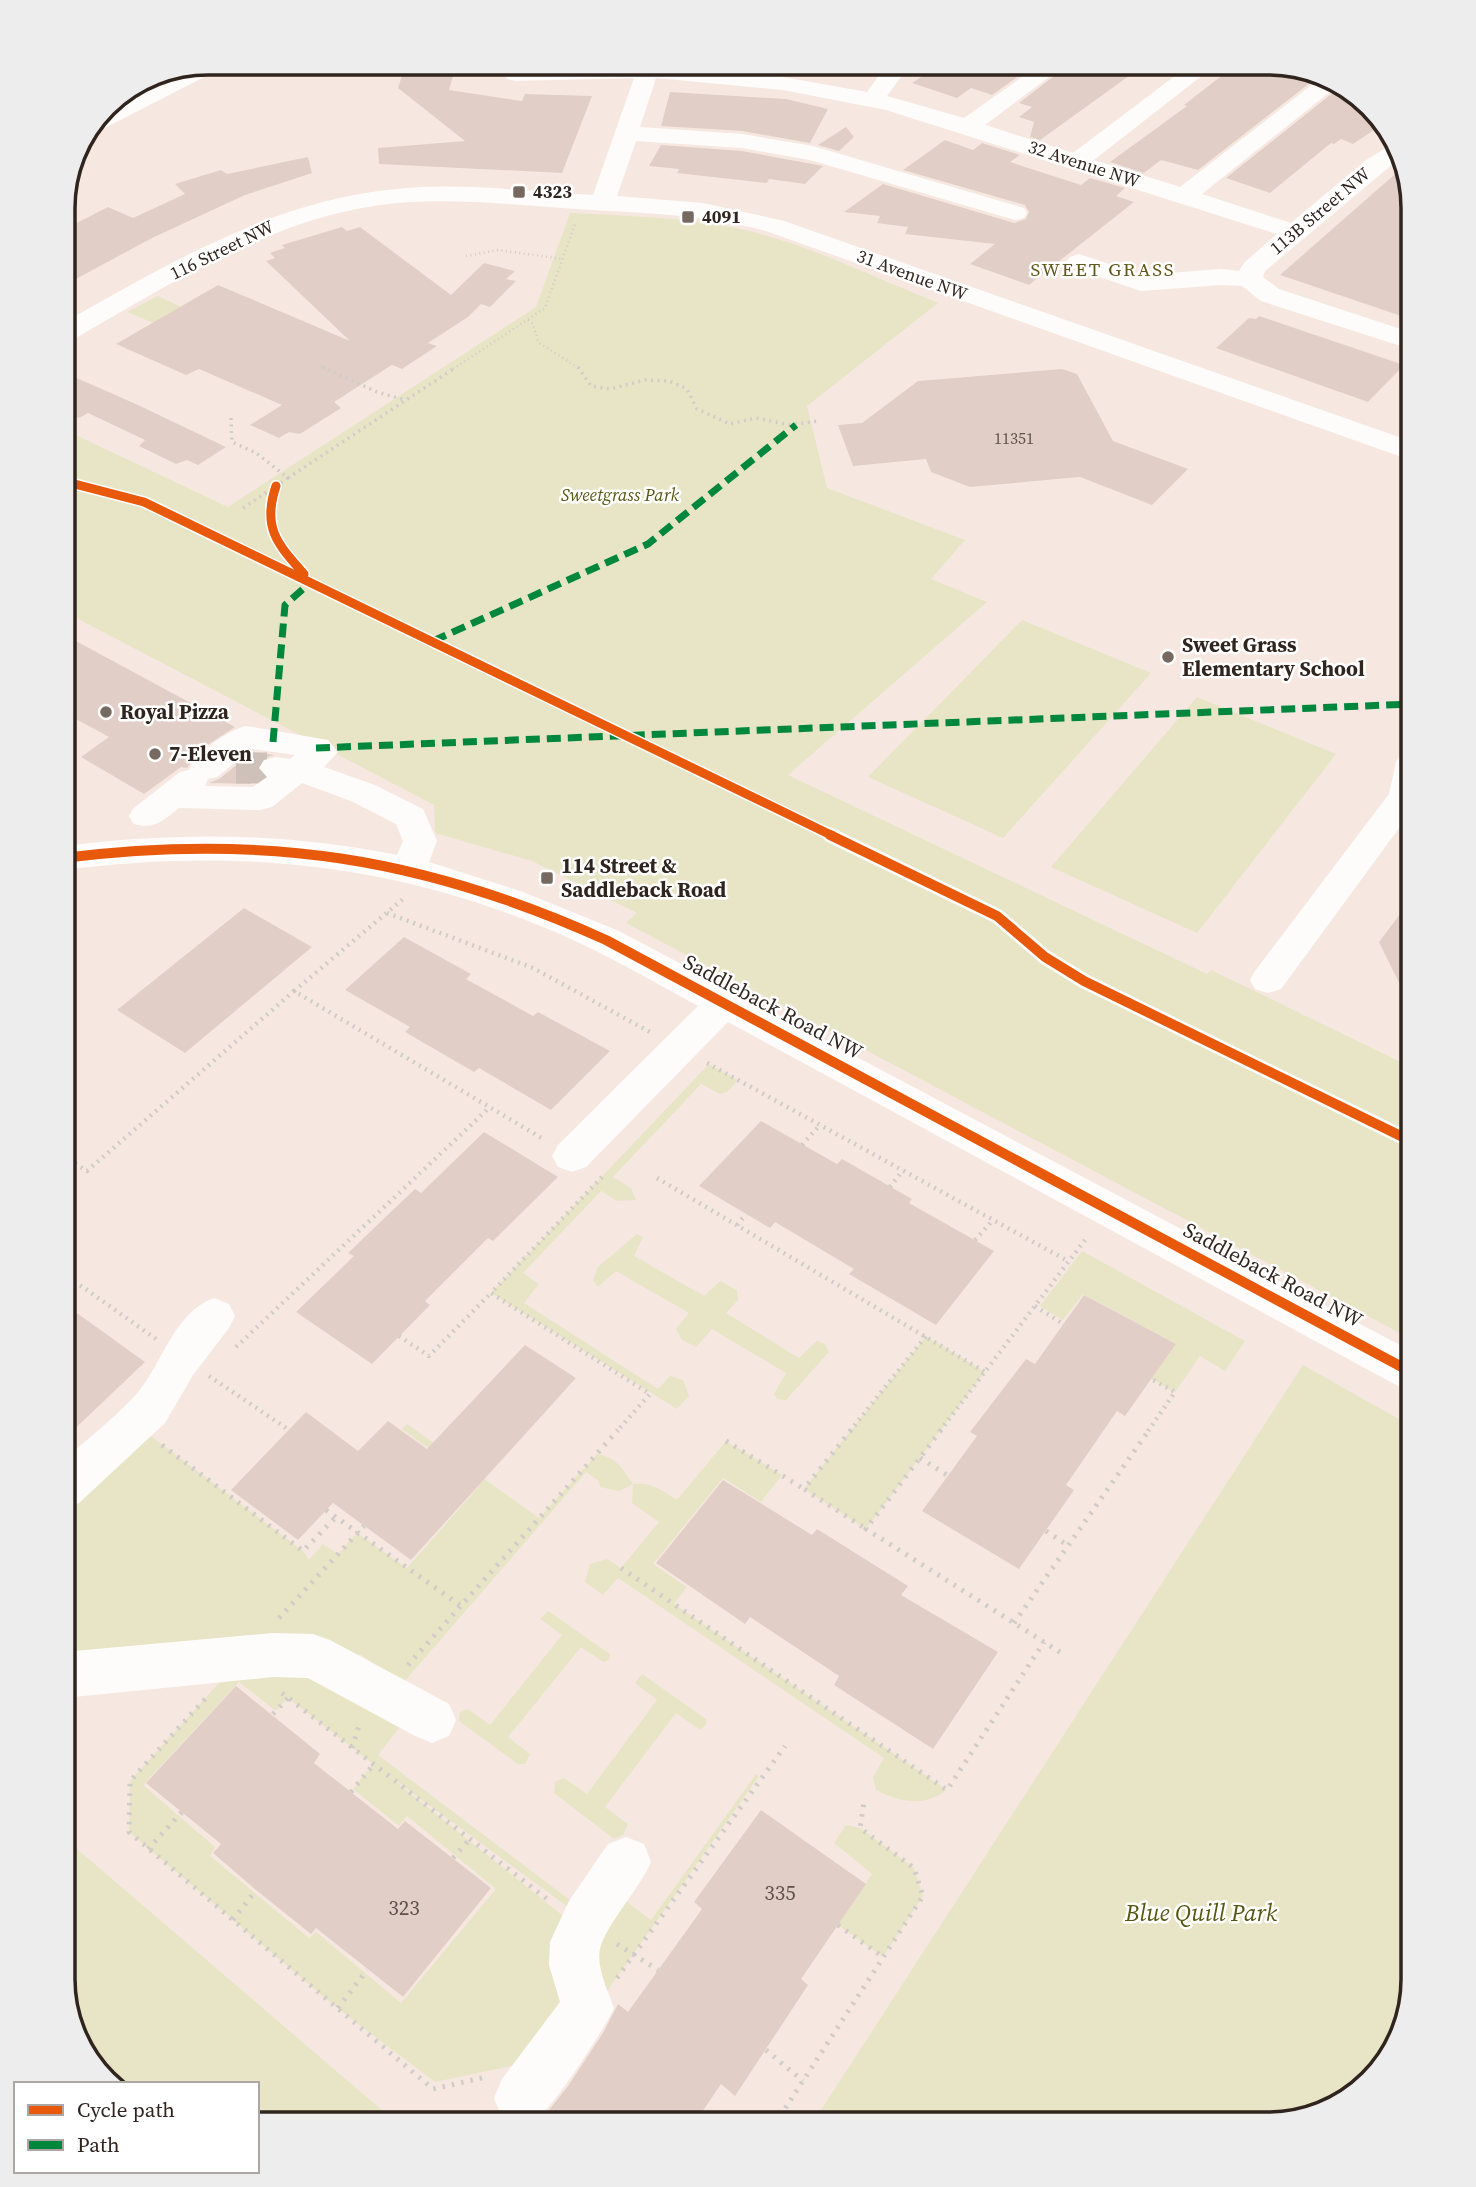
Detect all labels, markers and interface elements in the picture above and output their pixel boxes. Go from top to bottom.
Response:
street label: 32 Avenue NW [1025,134,1144,194]
street label: 113B Street NW [1264,161,1376,260]
place label: 4323 [533,179,572,204]
marker: 4323 [511,184,527,200]
place label: 4091 [702,204,741,229]
marker: 4091 [680,209,696,225]
street label: 116 Street NW [166,213,278,285]
street label: 31 Avenue NW [853,243,972,306]
district label: SWEET GRASS [1030,256,1176,282]
house number: 11351 [994,427,1034,449]
park label: Sweetgrass Park [561,482,680,507]
place label: Sweet Grass Elementary School [1182,630,1365,683]
marker: Sweet Grass Elementary School [1160,649,1176,665]
place label: Royal Pizza [120,697,230,726]
marker: Royal Pizza [98,704,114,720]
place label: 7-Eleven [169,739,252,768]
marker: 7-Eleven [147,746,163,762]
place label: 114 Street & Saddleback Road [561,851,727,904]
marker: 114 Street & Saddleback Road [539,870,555,886]
street label: Saddleback Road NW [678,947,869,1067]
street label: Saddleback Road NW [1178,1215,1369,1335]
house number: 335 [764,1878,796,1907]
house number: 323 [388,1893,420,1922]
park label: Blue Quill Park [1124,1896,1278,1929]
legend [14,2082,259,2173]
text: Cycle path [77,2095,175,2124]
text: Path [77,2130,120,2159]

